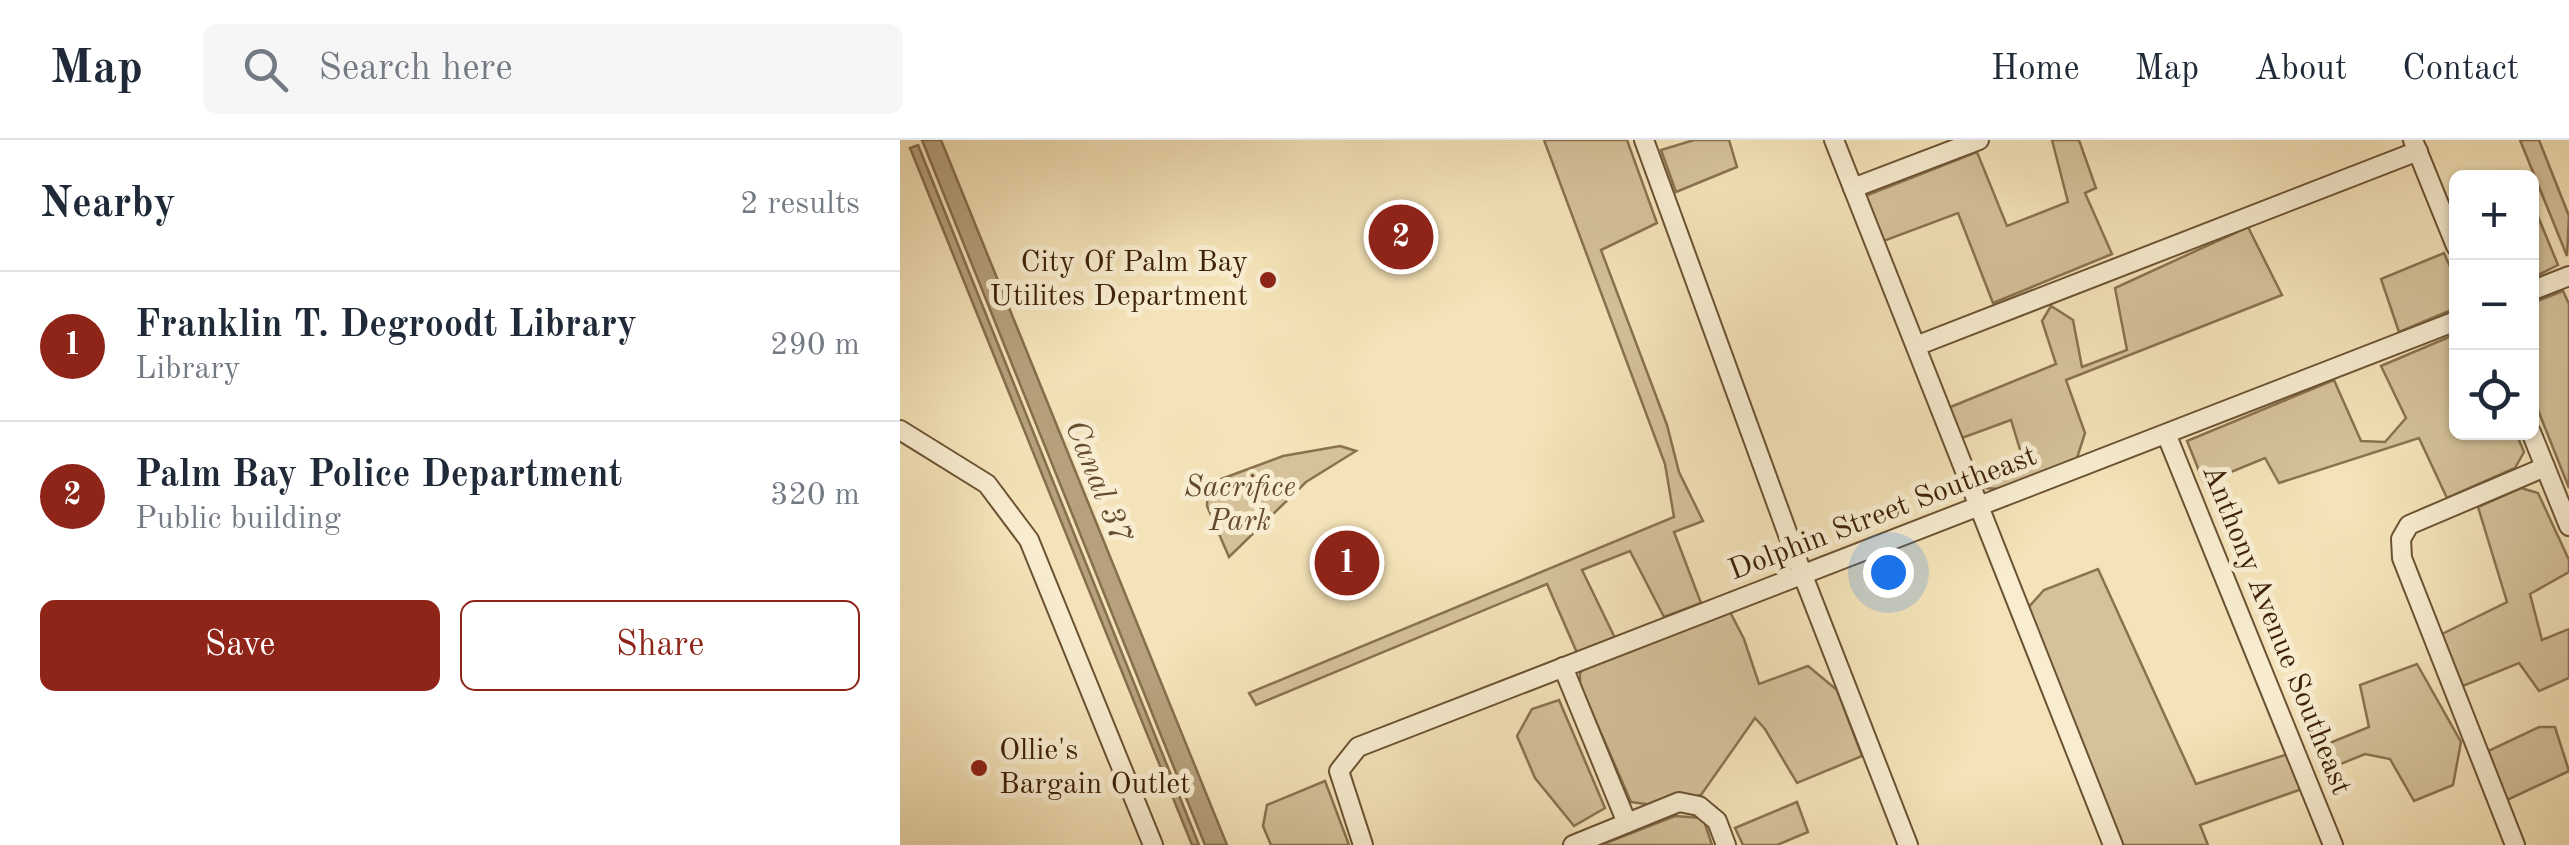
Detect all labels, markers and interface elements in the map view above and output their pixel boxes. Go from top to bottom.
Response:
search box [203,24,903,114]
icon: search [238,42,293,97]
text: Map [50,45,143,93]
text: Search here [318,50,513,88]
text: Home [1991,52,2080,87]
text: Map [2135,52,2199,87]
text: About [2254,52,2347,87]
text: Contact [2402,52,2519,87]
map controls [2449,170,2539,440]
button: + [2449,170,2539,260]
text: Nearby [40,184,176,226]
text: 2 results [740,189,860,221]
pin: 2 [1368,199,1434,274]
place label: City Of Palm Bay Utilites Department [989,248,1248,312]
button: − [2449,260,2539,350]
marker: City Of Palm Bay Utilites Department [1257,269,1279,291]
text: Franklin T. Degroodt Library [135,307,637,345]
text: 1 [63,330,82,362]
text: 290 m [770,330,860,362]
button: locate [2449,350,2539,440]
text: Library [135,354,240,386]
water label: Canal 37 [1058,416,1136,548]
street label: Dolphin Street Southeast [1725,441,2041,587]
text: Palm Bay Police Department [135,457,622,495]
street label: Anthony Avenue Southeast [2196,461,2356,799]
park label: Sacrifice Park [1184,473,1296,537]
text: 2 [63,480,82,512]
text: 320 m [770,480,860,512]
text: Public building [135,504,341,536]
pin: 1 [1314,526,1380,600]
your location [1863,547,1914,598]
button: Save [40,600,440,691]
button: Share [460,600,860,691]
place label: Ollie's Bargain Outlet [999,736,1190,800]
marker: Ollie's Bargain Outlet [968,757,990,779]

